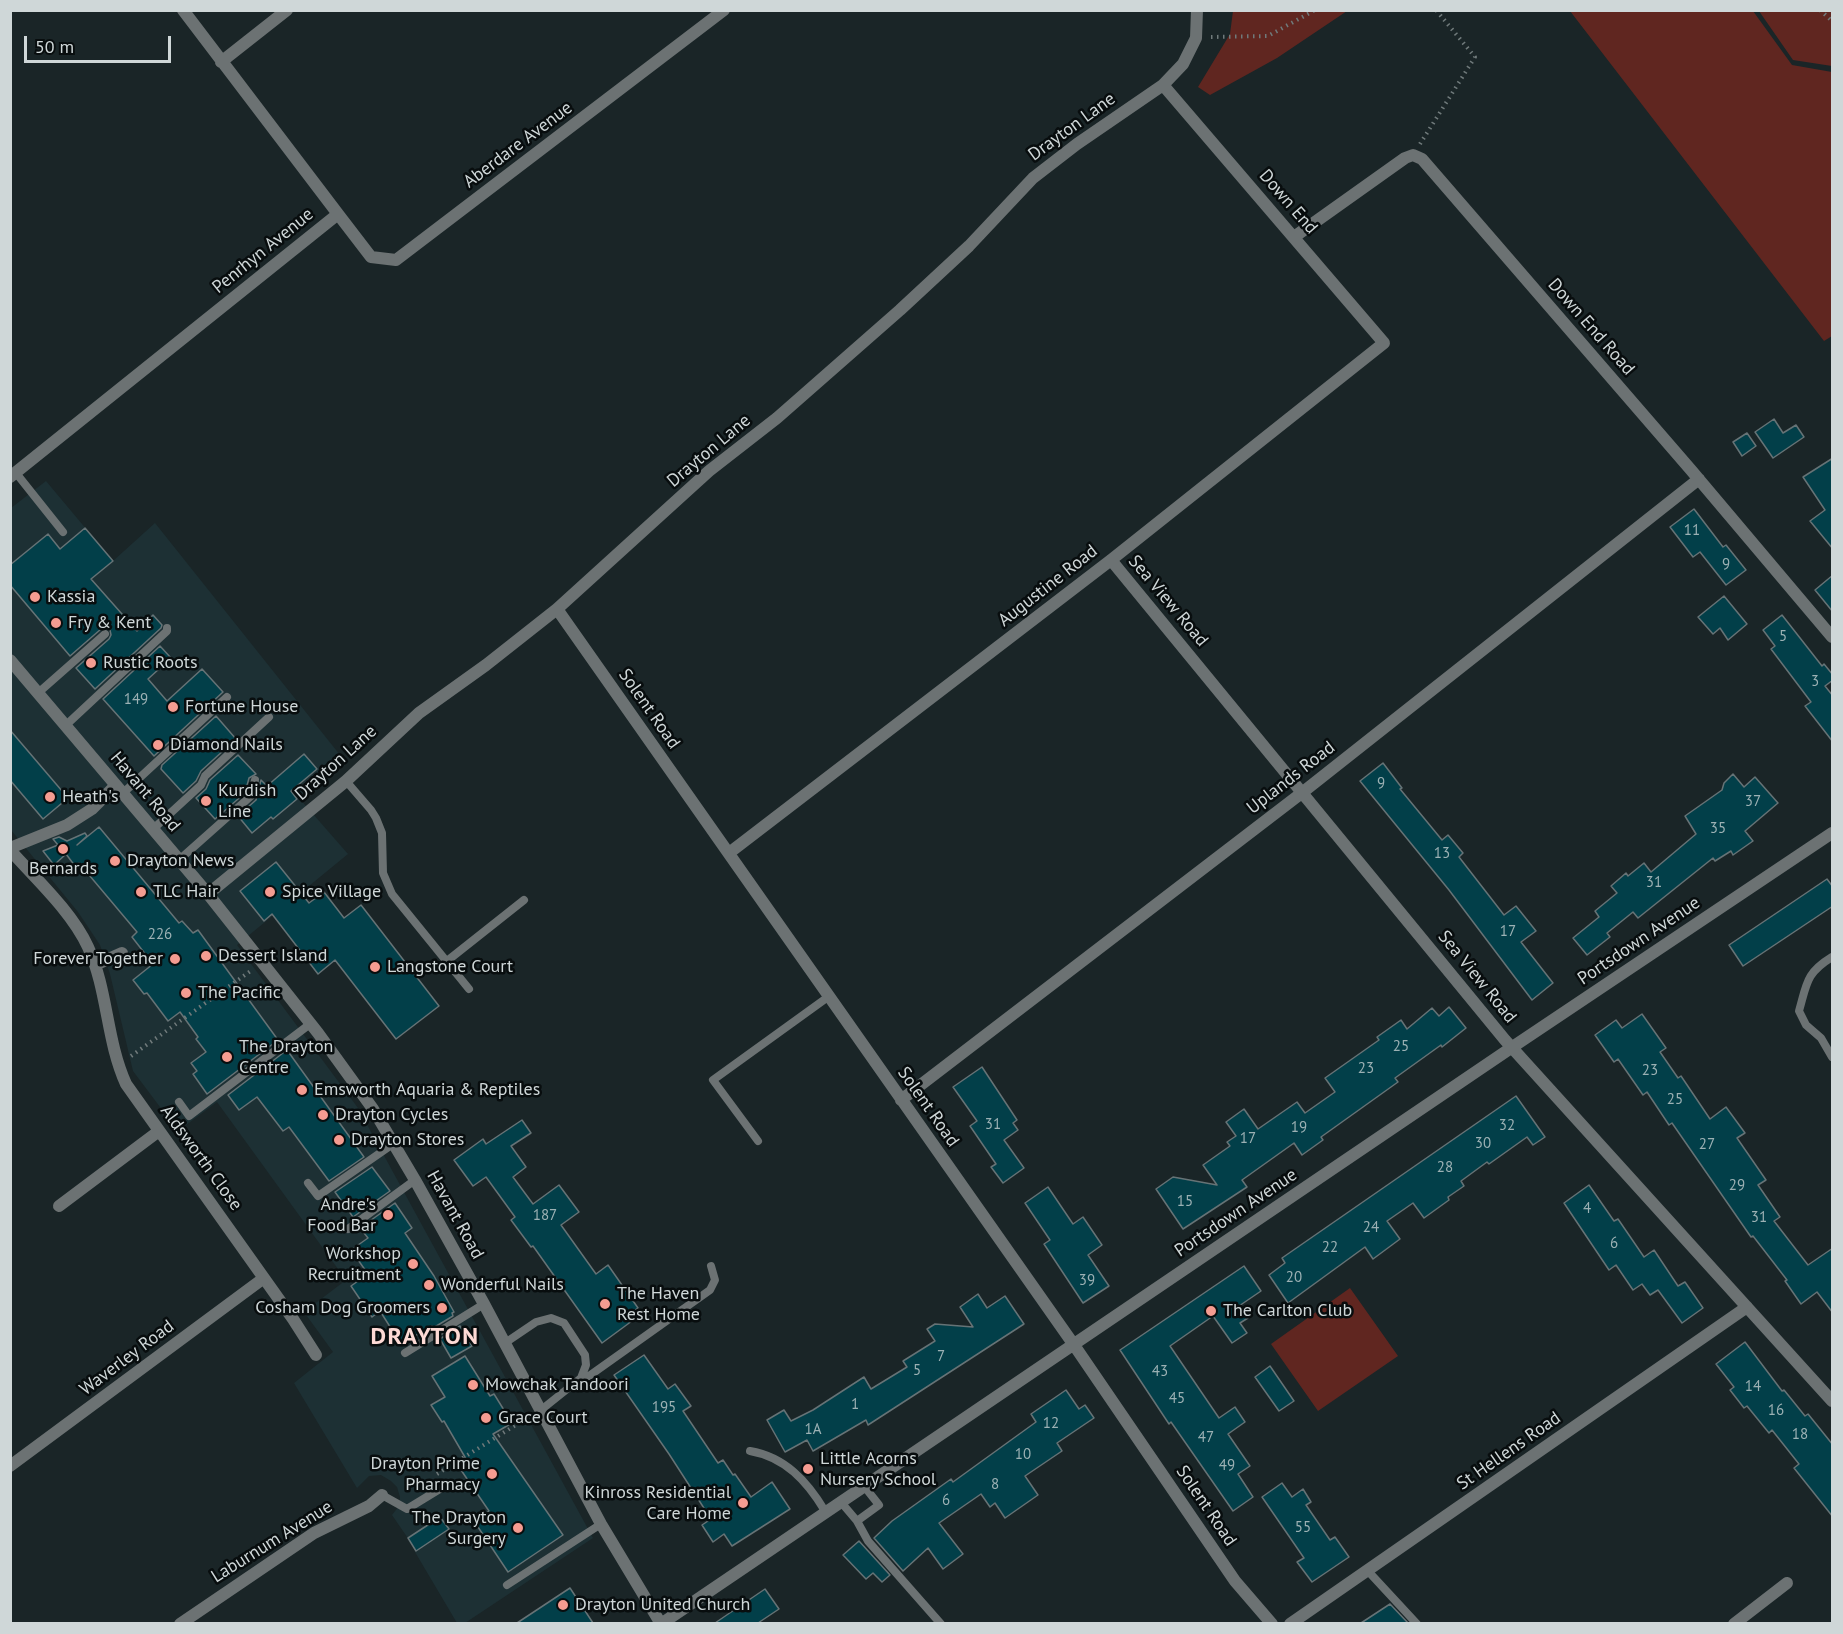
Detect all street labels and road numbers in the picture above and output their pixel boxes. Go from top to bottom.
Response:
street label: Drayton Lane [1024,88,1120,166]
street label: Aberdare Avenue [459,97,577,193]
street label: Down End [1254,165,1322,239]
street label: Penrhyn Avenue [208,204,318,298]
street label: Down End Road [1543,274,1639,380]
street label: Drayton Lane [663,410,755,492]
street label: Augustine Road [994,541,1102,631]
street label: Sea View Road [1124,551,1212,651]
street label: Solent Road [614,665,684,753]
street label: Drayton Lane [291,721,381,805]
street label: Uplands Road [1243,737,1339,819]
street label: Havant Road [105,748,185,836]
street label: Portsdown Avenue [1574,892,1704,990]
street label: Sea View Road [1433,926,1521,1028]
street label: Solent Road [893,1063,963,1151]
street label: Aldsworth Close [156,1101,246,1215]
street label: Portsdown Avenue [1171,1164,1301,1262]
street label: Havant Road [422,1167,488,1263]
street label: Waverley Road [76,1316,178,1400]
street label: St Hellens Road [1453,1407,1565,1495]
street label: Solent Road [1171,1462,1241,1550]
street label: Laburnum Avenue [208,1496,336,1588]

